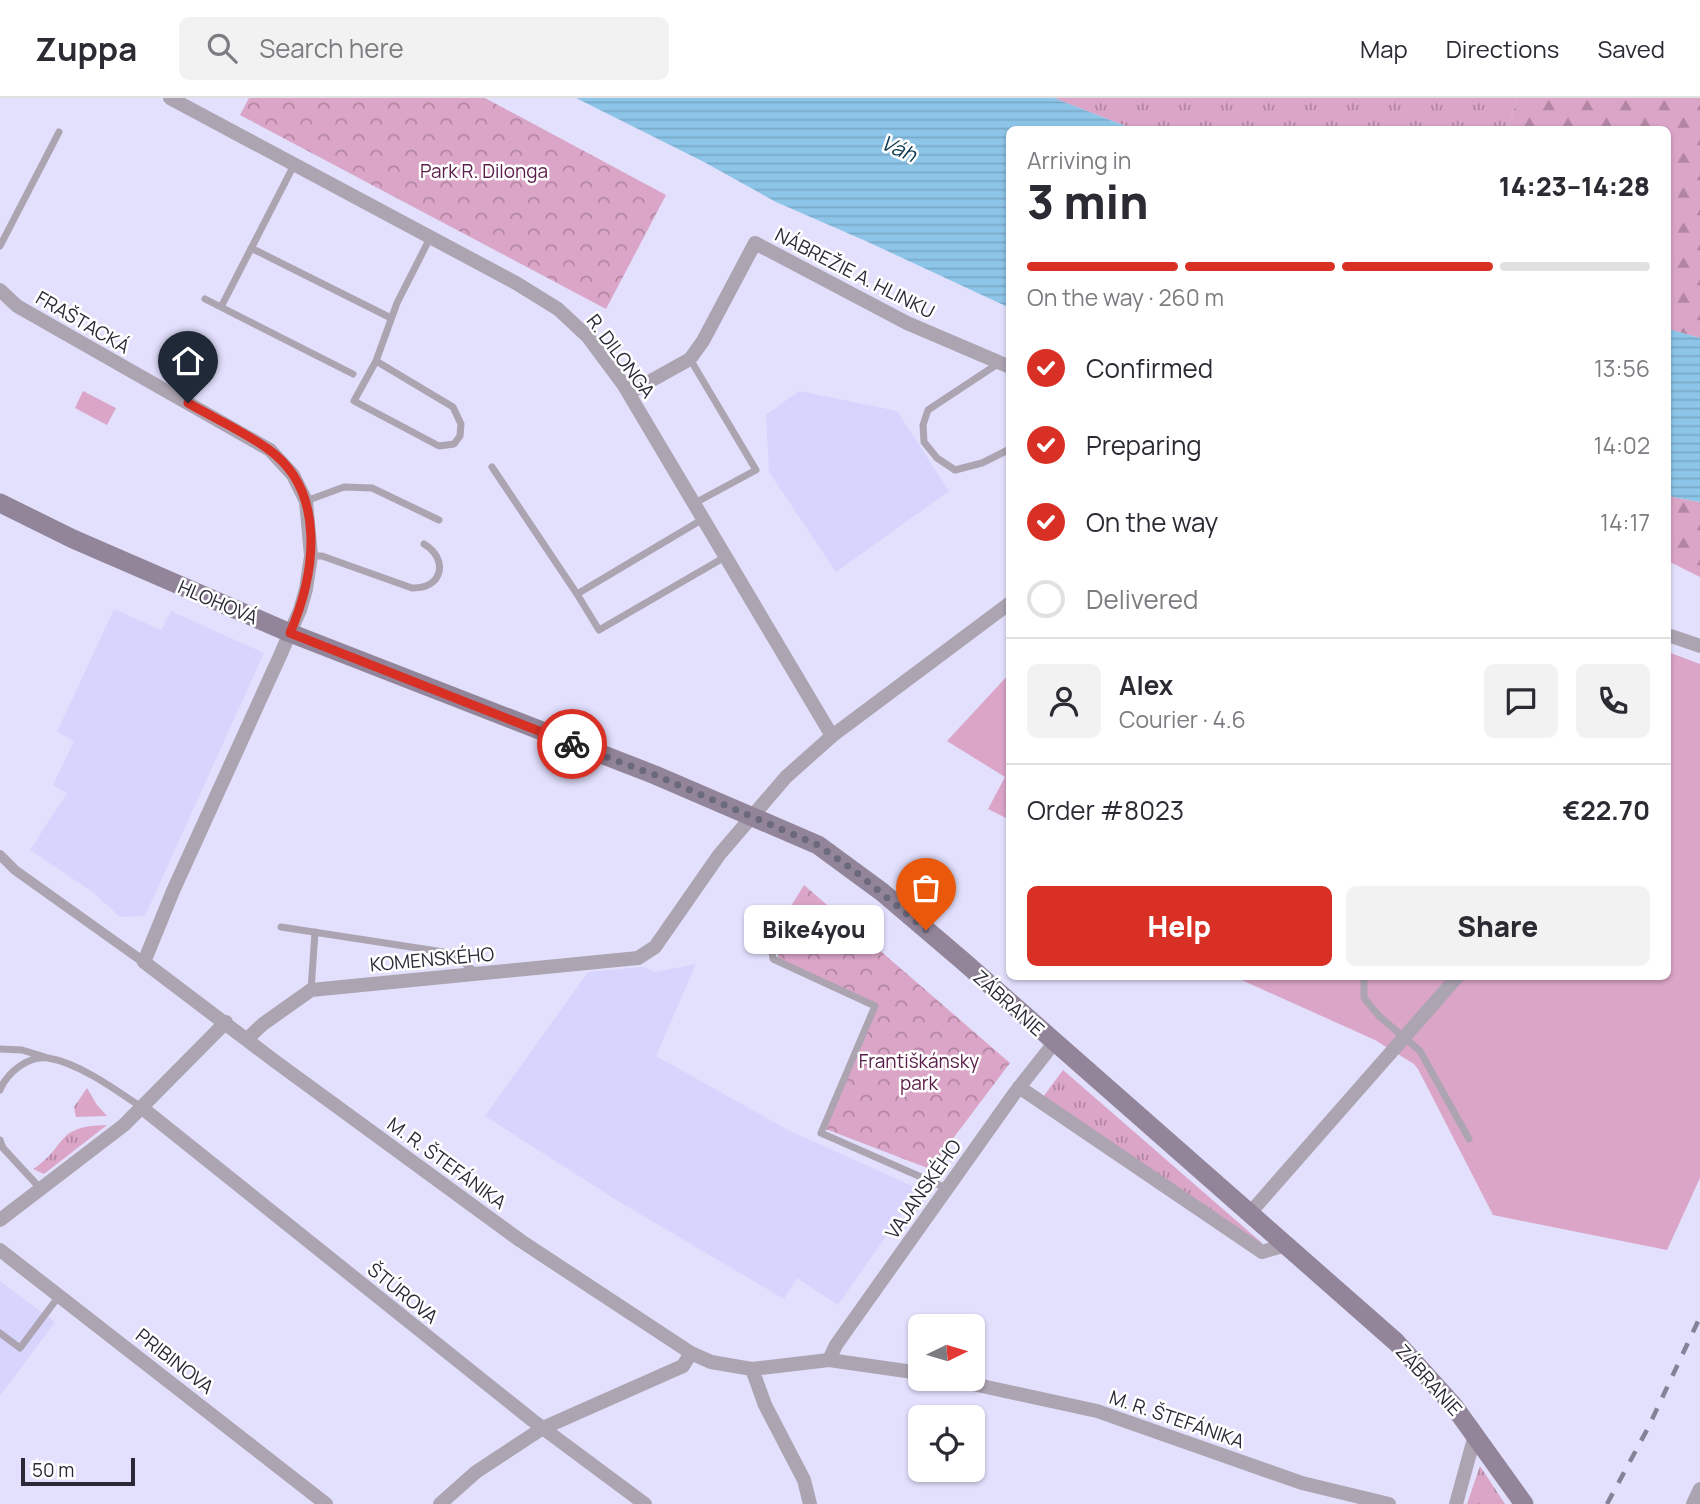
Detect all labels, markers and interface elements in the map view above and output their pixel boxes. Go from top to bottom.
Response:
search box [179,17,669,80]
text: Zuppa [35,26,137,71]
icon: search [203,29,241,67]
text: Search here [259,30,404,66]
text: Map [1360,32,1408,65]
text: Directions [1446,32,1559,65]
text: Saved [1597,32,1665,65]
water label: Váh [877,128,922,169]
text: Arriving in [1027,144,1132,176]
park label: Park R. Dilonga [420,158,548,184]
text: 14:23–14:28 [1499,168,1650,204]
text: 3 min [1027,170,1148,233]
street label: NÁBREŽIE A. HLINKU [771,222,939,324]
text: On the way · 260 m [1027,281,1224,313]
street label: FRAŠTACKÁ [31,285,135,359]
street label: R. DILONGA [581,309,661,403]
pin [158,331,218,403]
icon: home [169,342,207,380]
icon: check [1027,349,1065,387]
text: Confirmed [1086,350,1213,386]
text: 13:56 [1594,352,1650,384]
icon: check [1027,426,1065,464]
text: Preparing [1086,427,1202,463]
text: 14:02 [1593,429,1650,461]
icon: check [1027,503,1065,541]
text: On the way [1086,504,1218,540]
text: 14:17 [1600,506,1650,538]
street label: HLOHOVÁ [174,574,262,630]
text: Delivered [1086,581,1198,617]
button: person [1027,664,1101,738]
button: chat [1484,664,1558,738]
button: phone [1576,664,1650,738]
text: Alex [1119,667,1173,703]
text: Courier · 4.6 [1119,703,1246,735]
courier [537,709,607,779]
icon: bike [553,725,591,763]
text: Order #8023 [1027,792,1184,828]
text: €22.70 [1562,792,1650,828]
pin [896,858,956,930]
icon: bag [907,869,945,907]
button: Help [1027,886,1332,966]
button: Share [1346,886,1650,966]
callout: Bike4you [744,906,884,954]
text: Bike4you [762,913,866,945]
street label: KOMENSKÉHO [369,941,496,977]
street label: ZÁBRANIE [968,964,1050,1042]
park label: Františkánsky park [859,1048,979,1096]
street label: M. R. ŠTEFÁNIKA [382,1111,512,1215]
street label: VAJANSKÉHO [879,1134,967,1244]
street label: ŠTÚROVA [362,1257,444,1329]
north arrow [908,1314,985,1391]
map controls [908,1314,985,1482]
street label: PRIBINOVA [131,1322,219,1400]
street label: ZÁBRANIE [1390,1339,1468,1421]
street label: M. R. ŠTEFÁNIKA [1106,1384,1248,1454]
button: locate [908,1405,985,1482]
scale bar [21,1455,135,1487]
text: 50 m [32,1457,74,1483]

